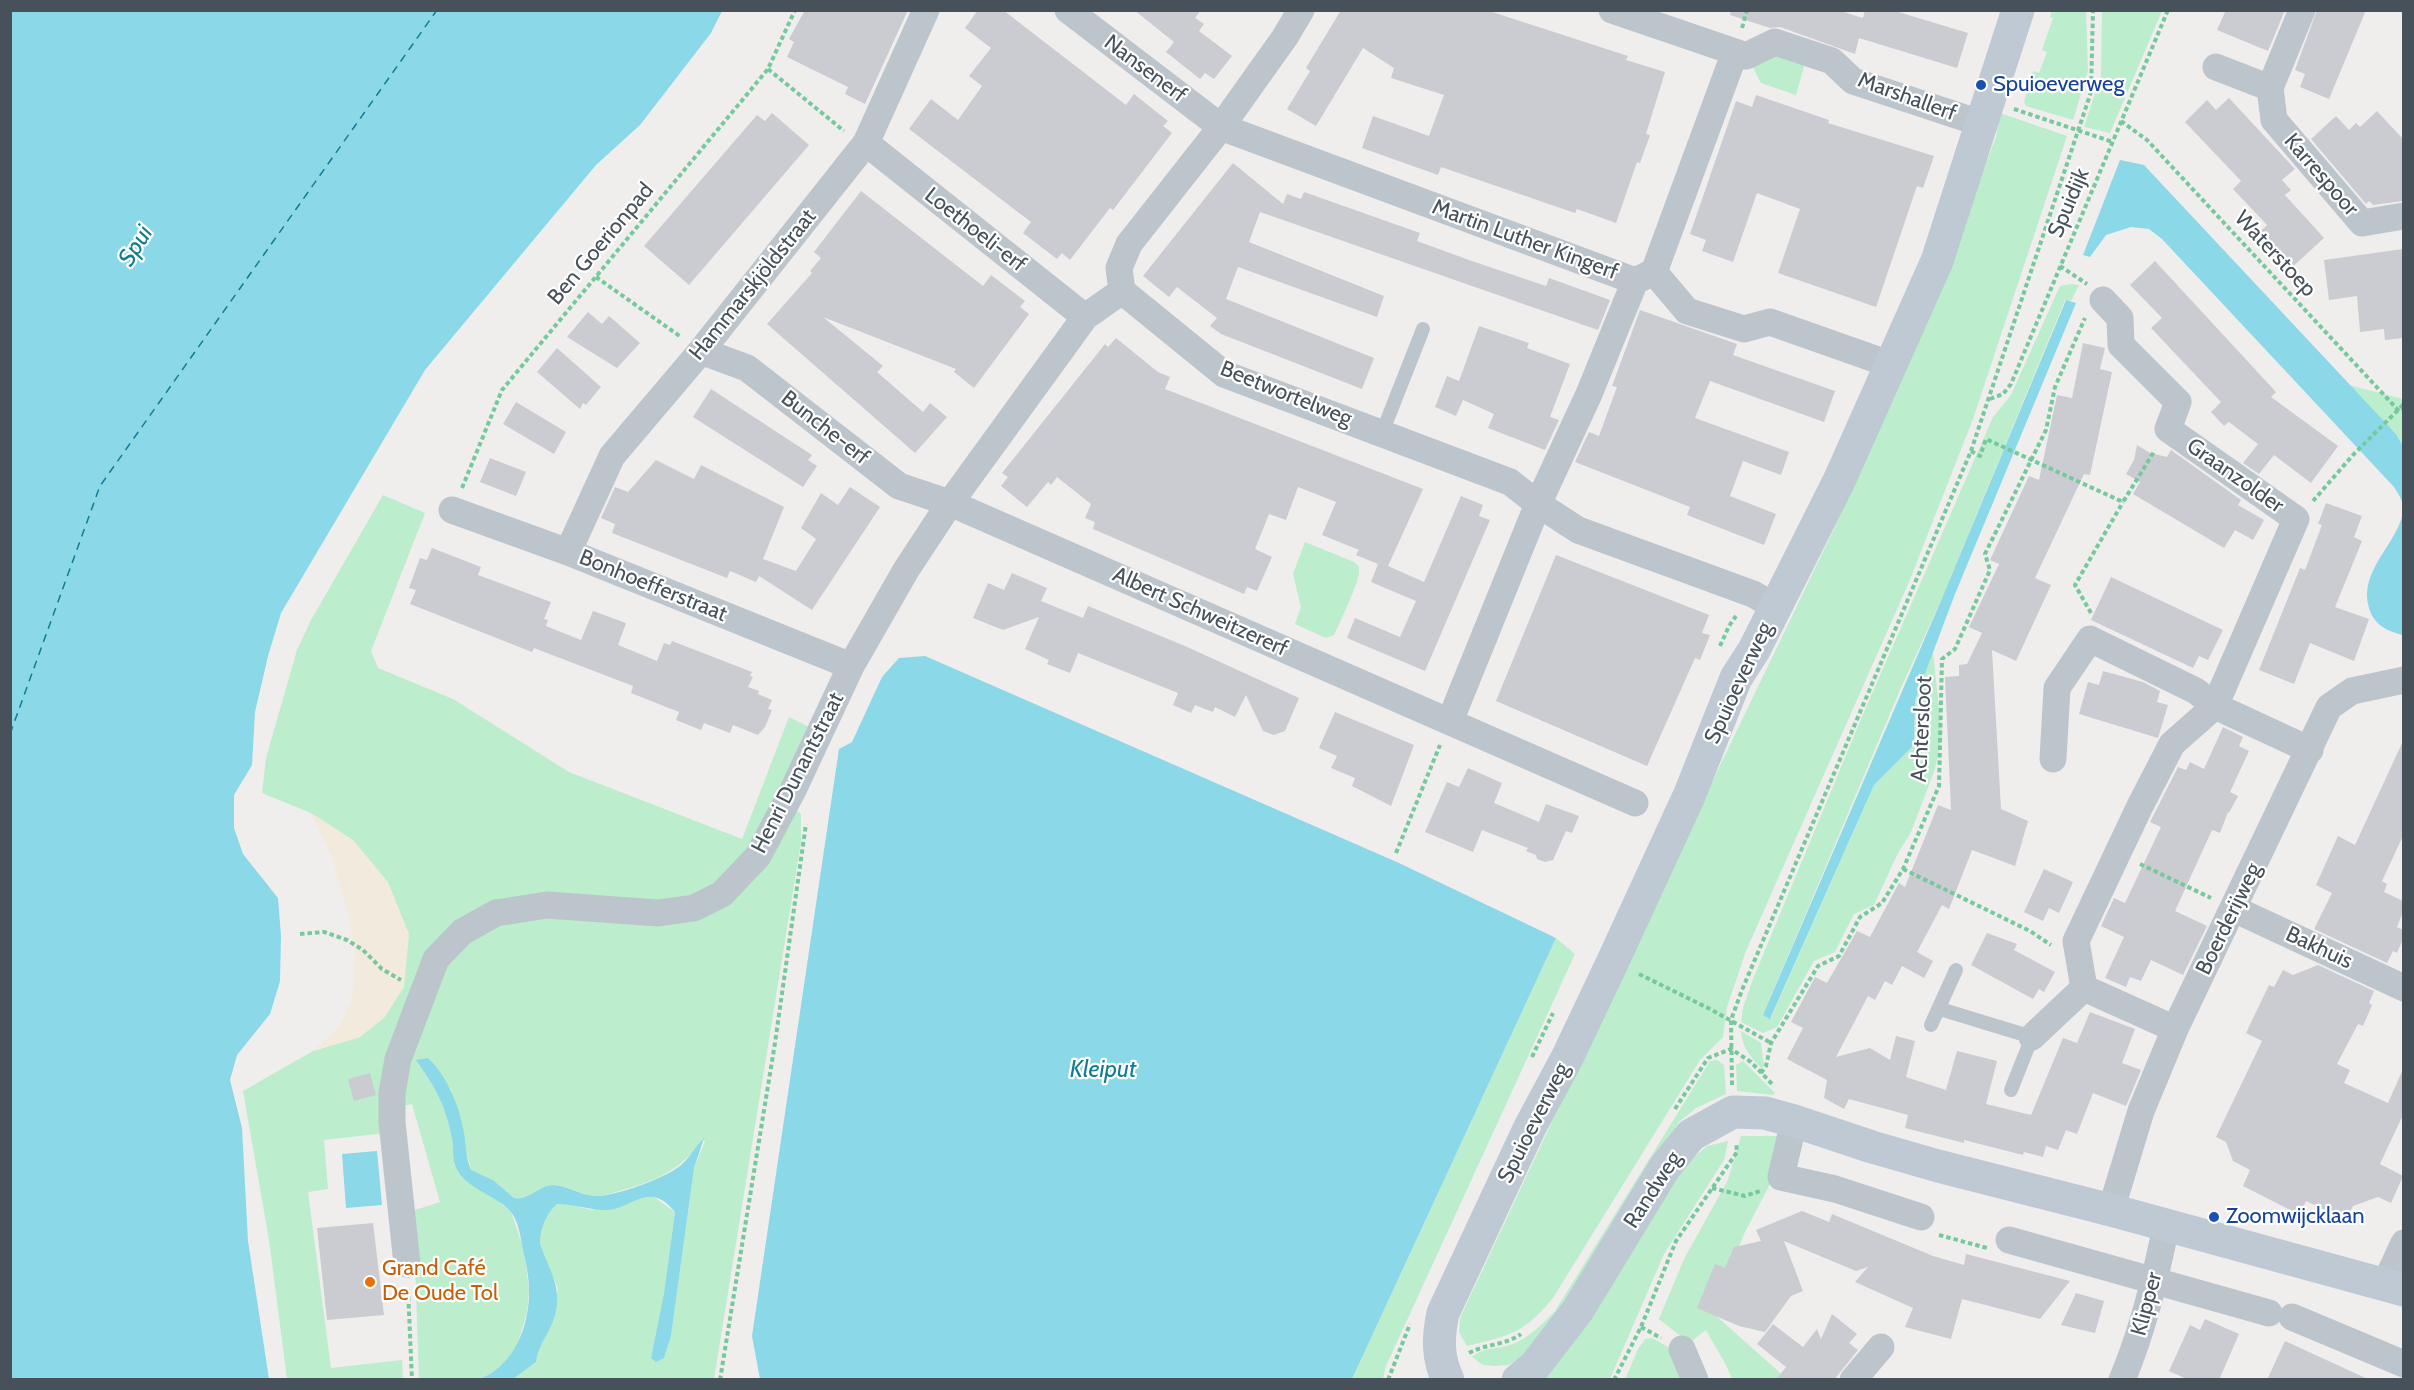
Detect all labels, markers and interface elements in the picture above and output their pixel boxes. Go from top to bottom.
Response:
street label: Nansenerf [1099,29,1191,109]
street label: Marshallerf [1854,67,1960,127]
place label: Spuioeverweg [1993,72,2124,98]
marker: Spuioeverweg [1974,78,1988,92]
street label: Karrespoor [2278,128,2364,222]
street label: Spuidijk [2043,164,2095,242]
street label: Ben Goerionpad [542,178,660,310]
street label: Loethoeli-erf [919,182,1031,278]
street label: Martin Luther Kingerf [1428,194,1622,286]
street label: Hammarskjöldstraat [684,204,822,366]
street label: Waterstoep [2229,206,2321,302]
water label: Spui [113,220,159,272]
street label: Beetwortelweg [1216,356,1356,432]
street label: Bunche-erf [776,385,874,471]
street label: Graanzolder [2181,433,2289,519]
street label: Bonhoefferstraat [575,544,731,628]
street label: Albert Schweitzererf [1108,562,1292,662]
street label: Spuioeverweg [1699,618,1779,748]
street label: Achtersloot [1906,675,1938,783]
street label: Henri Dunantstraat [746,688,850,858]
street label: Boerderijweg [2191,859,2267,979]
street label: Bakhuis [2281,921,2357,975]
water label: Kleiput [1070,1056,1136,1084]
street label: Spuioeverweg [1492,1058,1576,1188]
street label: Randweg [1618,1147,1688,1233]
place label: Zoomwijcklaan [2226,1204,2364,1230]
marker: Zoomwijcklaan [2207,1210,2221,1224]
place label: Grand Café De Oude Tol [382,1256,498,1308]
street label: Klipper [2126,1269,2168,1339]
marker: Grand Café De Oude Tol [363,1275,377,1289]

